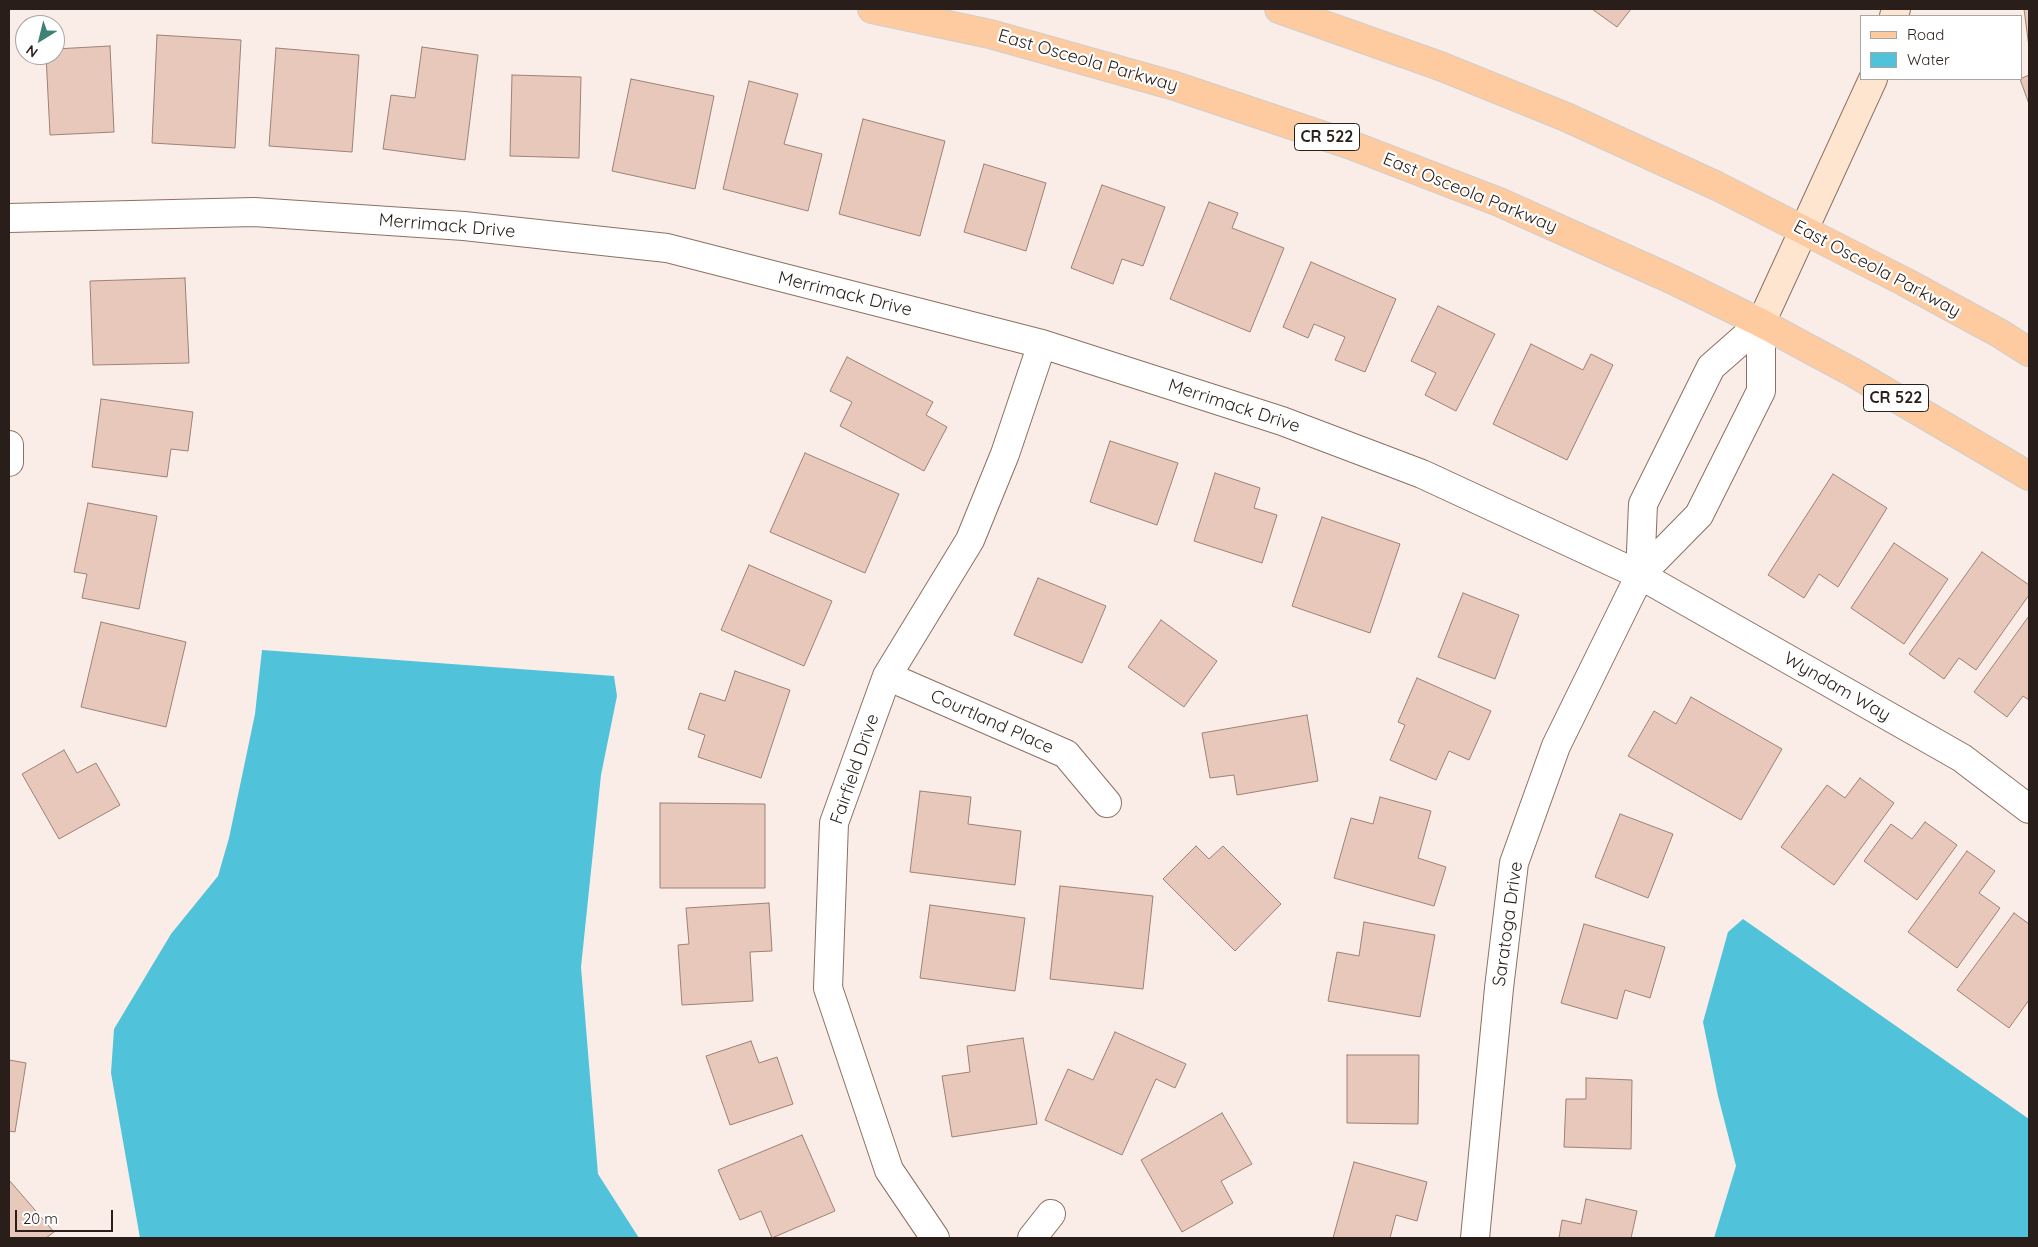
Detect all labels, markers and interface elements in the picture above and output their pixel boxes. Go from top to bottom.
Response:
north arrow [15,15,65,65]
legend [1860,15,2023,80]
street label: East Osceola Parkway [996,25,1180,97]
text: Road [1907,25,1944,44]
text: N [22,41,41,62]
text: Water [1907,50,1950,69]
road number: CR 522 [1294,124,1360,150]
street label: East Osceola Parkway [1380,148,1560,238]
street label: Merrimack Drive [378,209,516,243]
street label: East Osceola Parkway [1790,216,1964,322]
street label: Merrimack Drive [776,267,914,321]
street label: Merrimack Drive [1165,375,1303,437]
road number: CR 522 [1864,384,1928,412]
street label: Wyndam Way [1780,648,1894,726]
street label: Courtland Place [927,685,1057,759]
street label: Fairfield Drive [826,711,884,827]
street label: Saratoga Drive [1489,860,1527,988]
scale bar [18,1200,115,1232]
text: 20 m [23,1209,58,1228]

